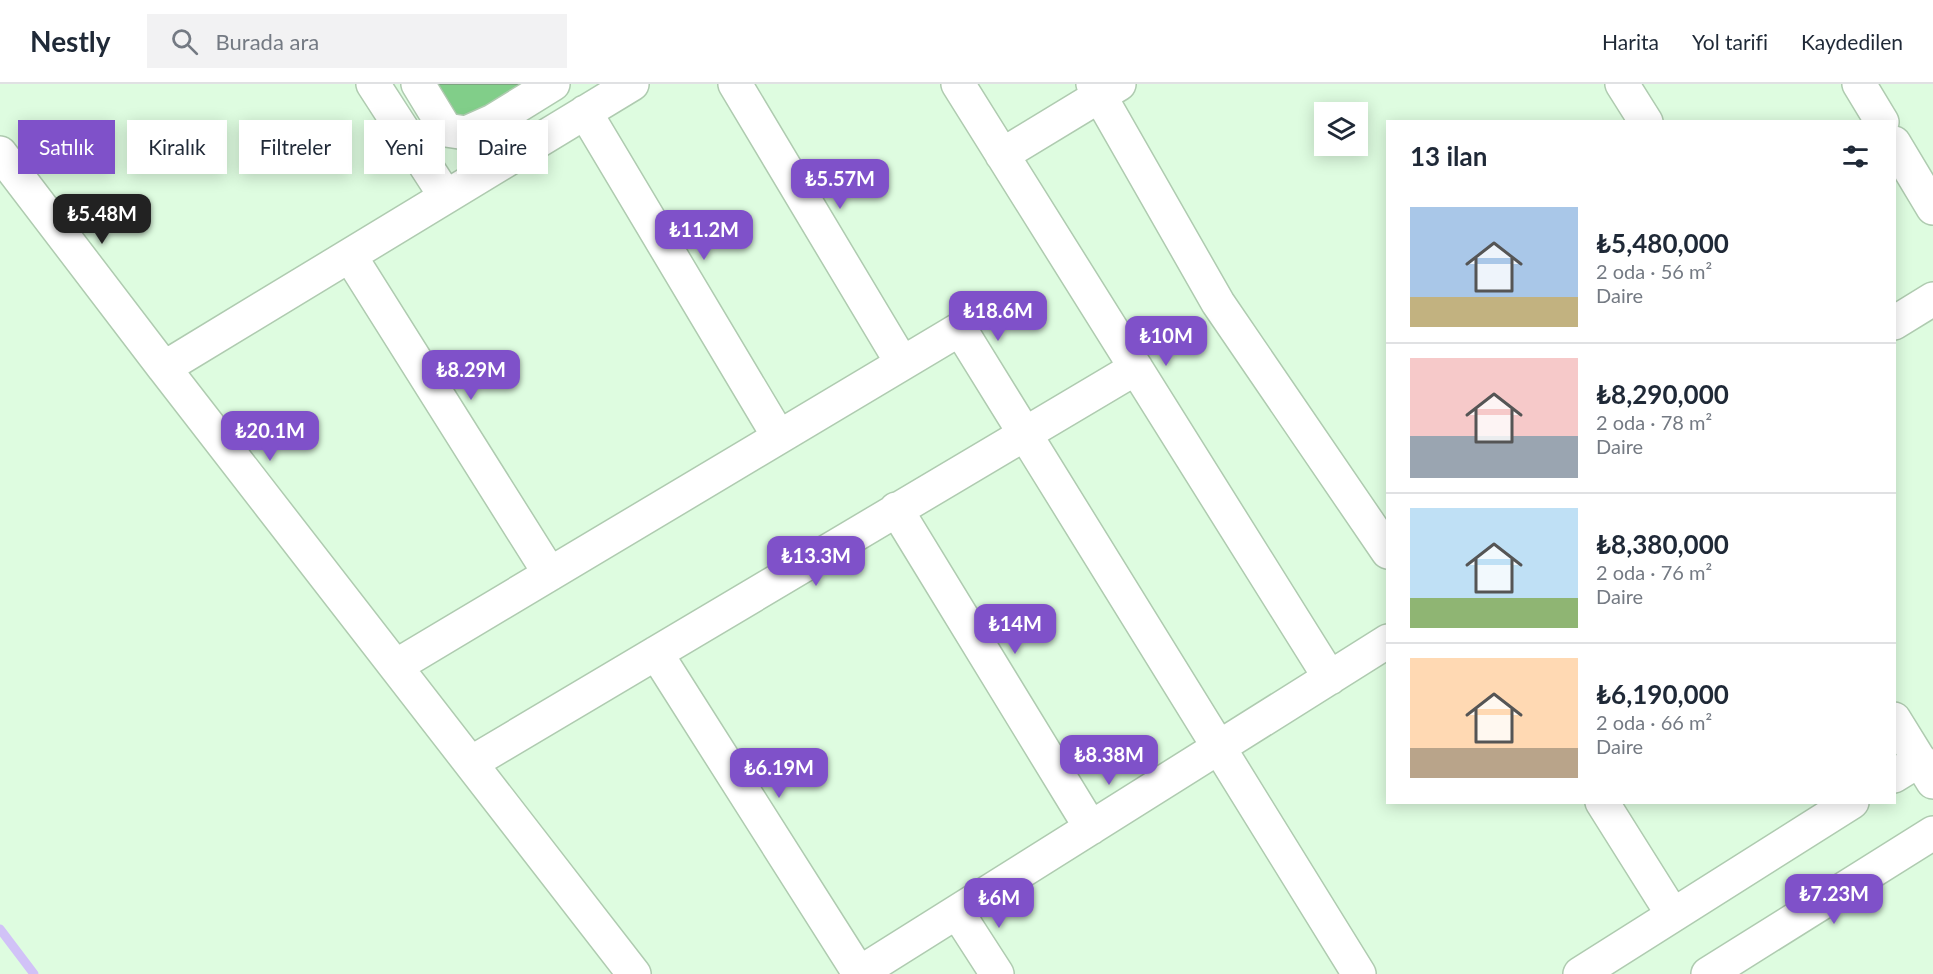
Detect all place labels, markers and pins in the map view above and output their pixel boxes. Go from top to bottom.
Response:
pin: ₺5.57M [791,159,889,210]
pin: ₺5.48M [53,194,151,245]
pin: ₺11.2M [655,210,753,261]
pin: ₺18.6M [949,291,1047,342]
pin: ₺10M [1130,316,1202,367]
pin: ₺8.29M [422,350,520,401]
pin: ₺20.1M [221,411,319,462]
pin: ₺13.3M [767,536,865,587]
pin: ₺14M [979,604,1051,655]
pin: ₺8.38M [1060,735,1158,786]
pin: ₺6.19M [730,748,828,799]
pin: ₺7.23M [1785,874,1883,925]
pin: ₺6M [970,878,1028,929]

